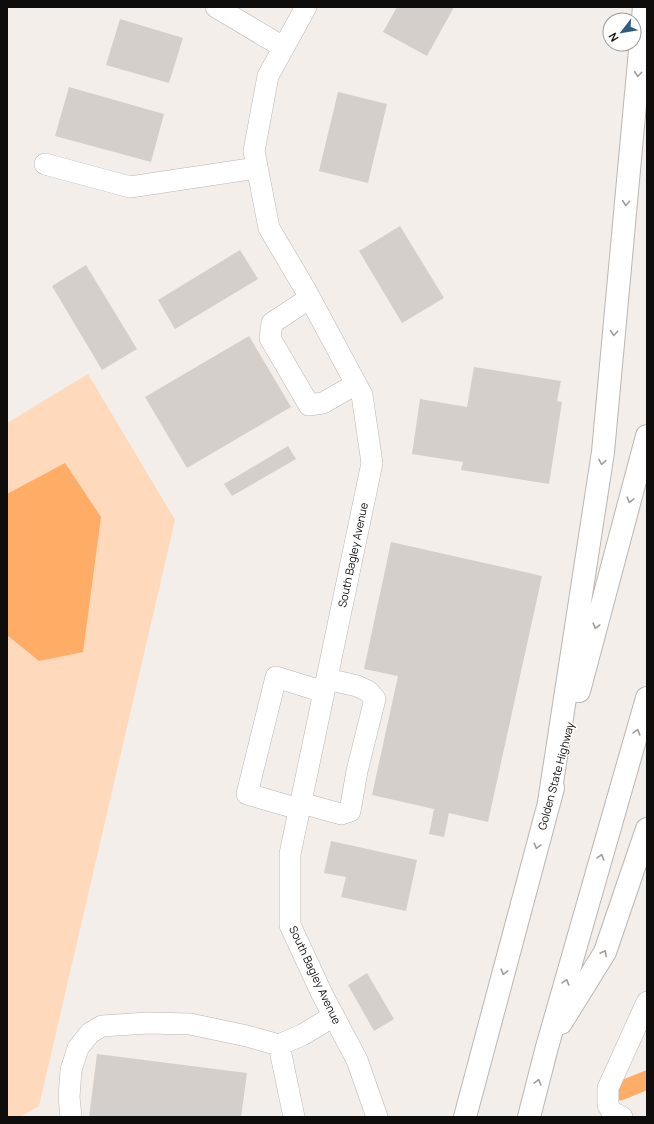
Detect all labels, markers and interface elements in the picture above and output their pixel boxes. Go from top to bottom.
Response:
north arrow [602,12,642,52]
text: N [604,30,621,45]
one-way arrow [634,71,643,77]
one-way arrow [622,200,631,206]
one-way arrow [610,330,619,336]
one-way arrow [598,459,607,465]
one-way arrow [626,497,634,503]
street label: South Bagley Avenue [334,501,371,609]
one-way arrow [592,622,601,629]
street label: Golden State Highway [534,720,577,832]
one-way arrow [632,729,641,736]
one-way arrow [533,842,542,849]
one-way arrow [596,854,605,861]
street label: South Bagley Avenue [286,923,345,1027]
one-way arrow [599,950,606,958]
one-way arrow [500,968,509,975]
one-way arrow [561,979,569,986]
one-way arrow [533,1079,542,1086]

